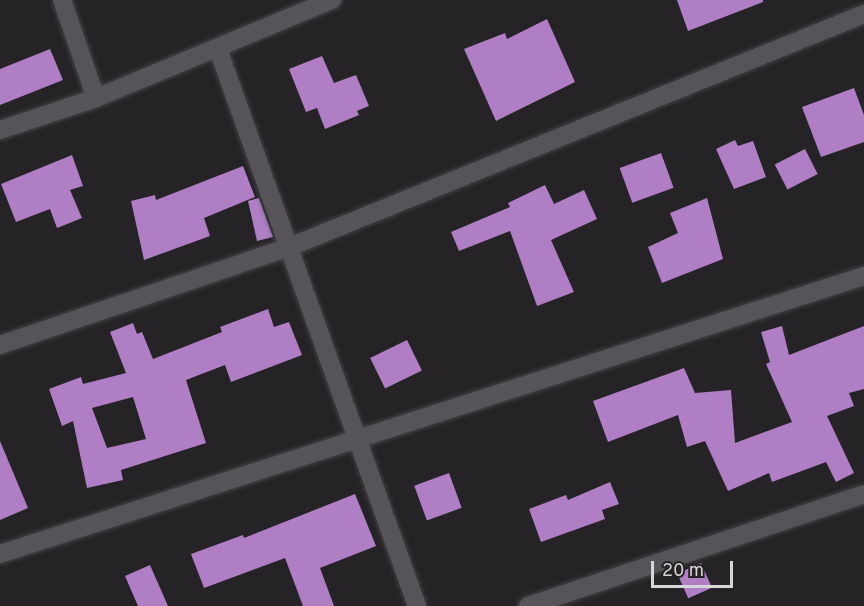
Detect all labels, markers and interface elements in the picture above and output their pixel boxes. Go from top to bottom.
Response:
scale bar [654,549,736,587]
text: 20 m [662,560,704,583]

